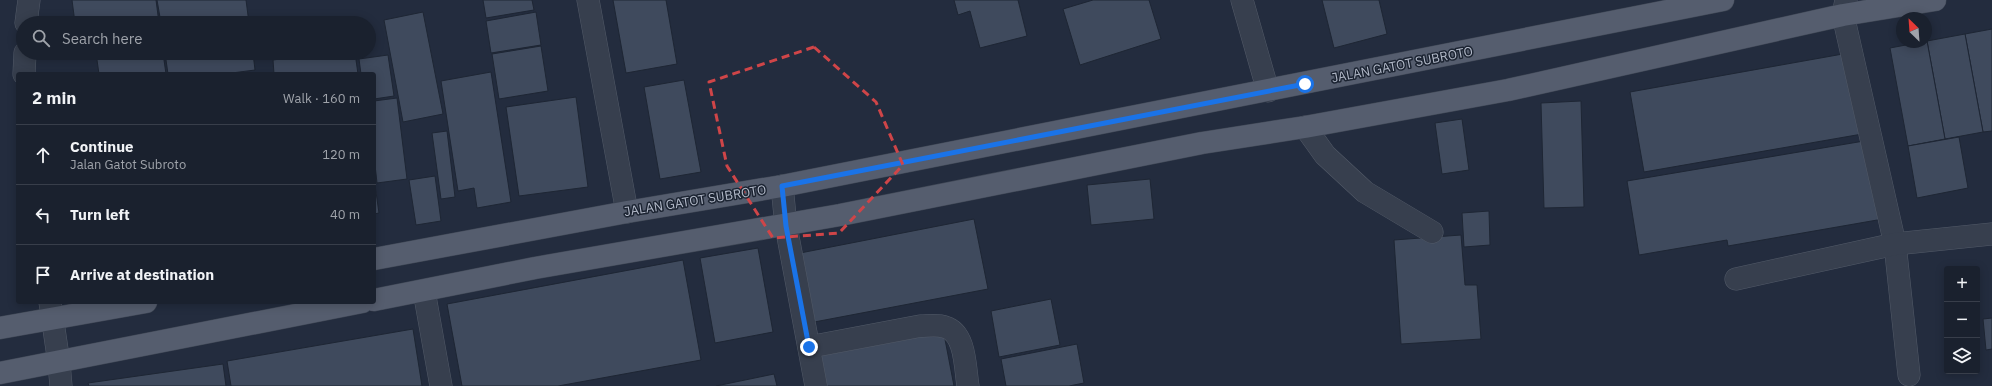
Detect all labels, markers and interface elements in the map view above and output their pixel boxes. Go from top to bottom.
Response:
north arrow [1896,12,1932,48]
search box [16,16,376,60]
icon: search [30,27,52,49]
text: Search here [62,29,142,48]
street label: JALAN GATOT SUBROTO [1330,42,1474,87]
route start [1296,75,1314,93]
text: 2 min [32,87,76,109]
text: Walk · 160 m [283,90,360,107]
text: Continue [70,137,134,156]
icon: ahead [32,144,54,166]
text: 120 m [322,146,360,163]
text: Jalan Gatot Subroto [70,156,186,173]
street label: JALAN GATOT SUBROTO [623,181,767,220]
icon: left [32,204,54,226]
text: Turn left [70,205,130,224]
text: 40 m [330,206,360,223]
icon: arrive [32,264,54,286]
text: Arrive at destination [70,265,214,284]
map controls [1944,266,1980,374]
button: + [1944,266,1980,302]
button: − [1944,302,1980,338]
route end [800,338,818,356]
button: layers [1944,338,1980,374]

